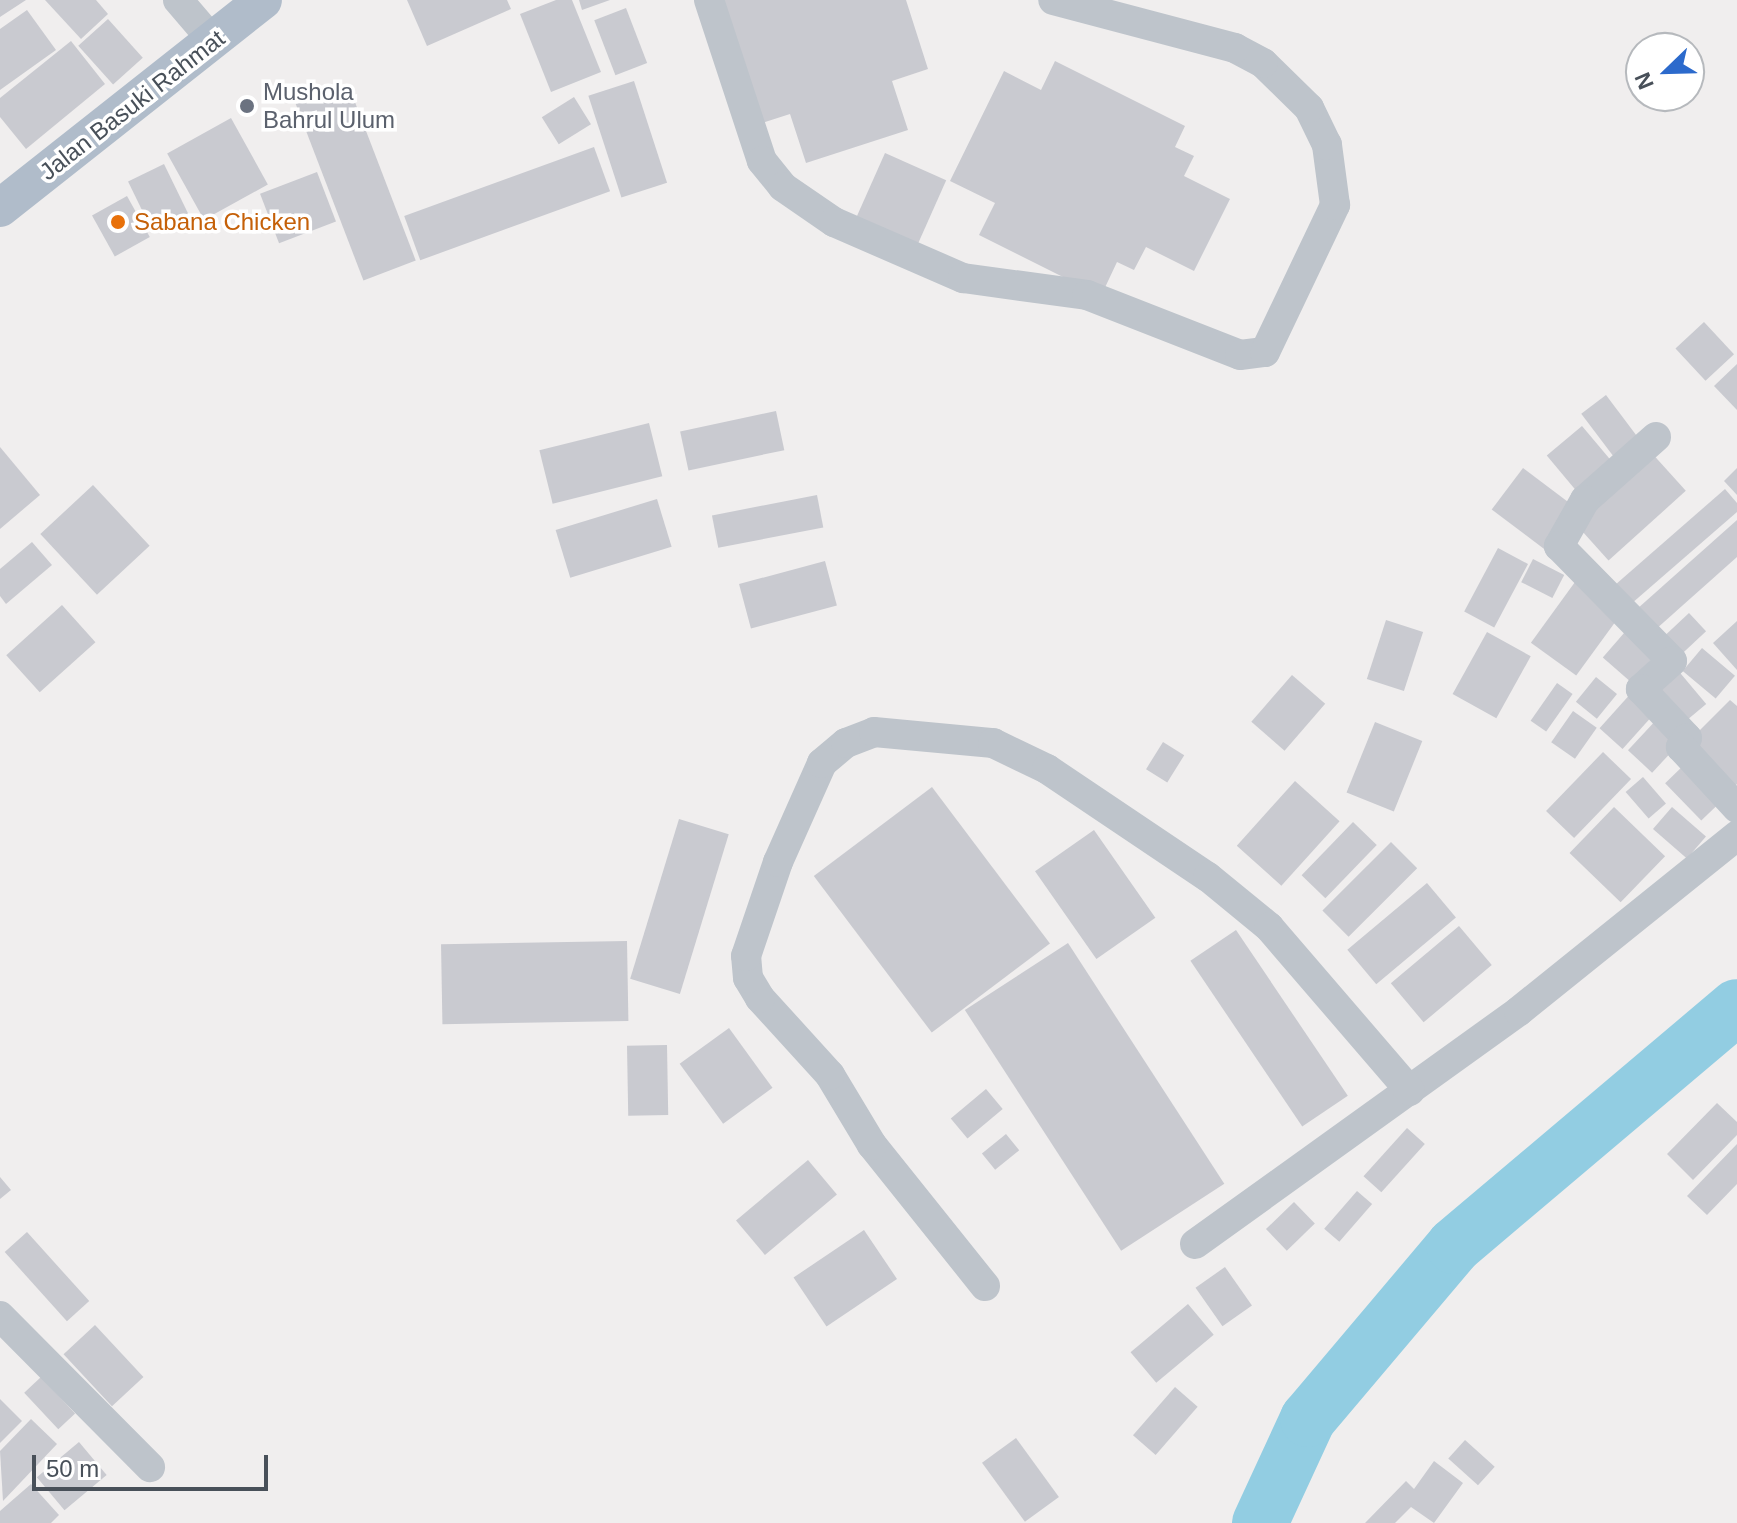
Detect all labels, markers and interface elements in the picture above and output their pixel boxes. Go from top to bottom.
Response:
street label: Jalan Basuki Rahmat [34,24,230,186]
north arrow [1625,32,1705,112]
text: N [1630,69,1659,93]
place label: Mushola Bahrul Ulum [263,78,395,134]
marker: Mushola Bahrul Ulum [238,97,256,115]
place label: Sabana Chicken [134,208,310,236]
marker: Sabana Chicken [109,213,127,231]
scale bar [36,1439,272,1489]
text: 50 m [46,1455,99,1482]

